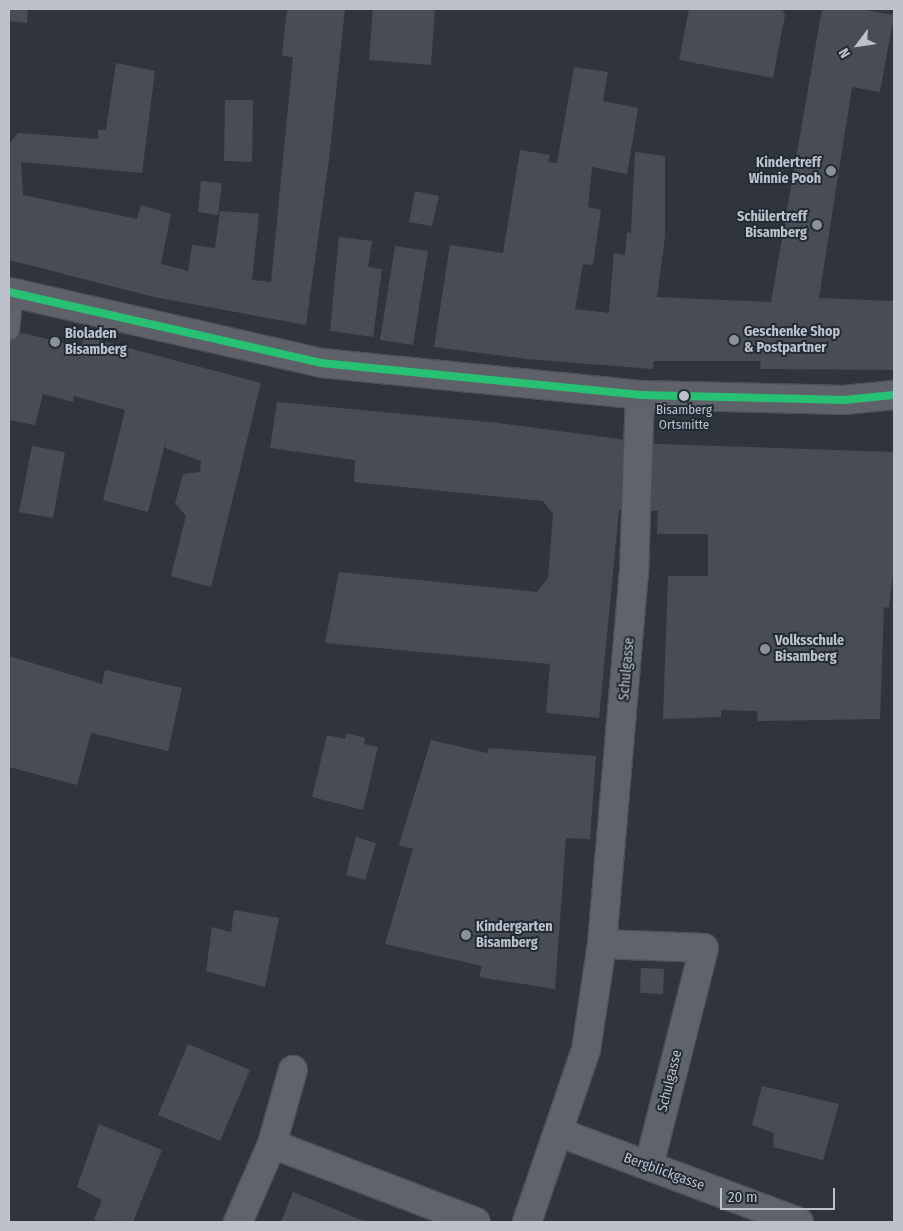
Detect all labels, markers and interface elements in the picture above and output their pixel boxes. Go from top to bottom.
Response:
north arrow [833,20,883,70]
text: N [835,45,854,61]
place label: Kindertreff Winnie Pooh [749,155,821,188]
marker: Kindertreff Winnie Pooh [825,165,837,177]
place label: Schülertreff Bisamberg [737,209,807,242]
marker: Schülertreff Bisamberg [811,219,823,231]
place label: Geschenke Shop & Postpartner [744,324,840,357]
place label: Bioladen Bisamberg [65,326,127,358]
marker: Geschenke Shop & Postpartner [728,334,740,346]
marker: Bioladen Bisamberg [49,336,61,348]
marker: Bisamberg Ortsmitte [679,391,689,401]
place label: Bisamberg Ortsmitte [656,403,712,434]
place label: Volksschule Bisamberg [775,633,844,666]
street label: Schulgasse [616,637,638,701]
marker: Volksschule Bisamberg [759,643,771,655]
place label: Kindergarten Bisamberg [476,919,553,952]
marker: Kindergarten Bisamberg [460,929,472,941]
street label: Schulgasse [654,1048,686,1114]
street label: Bergblickgasse [621,1150,707,1194]
scale bar [723,1178,838,1210]
text: 20 m [728,1188,758,1206]

